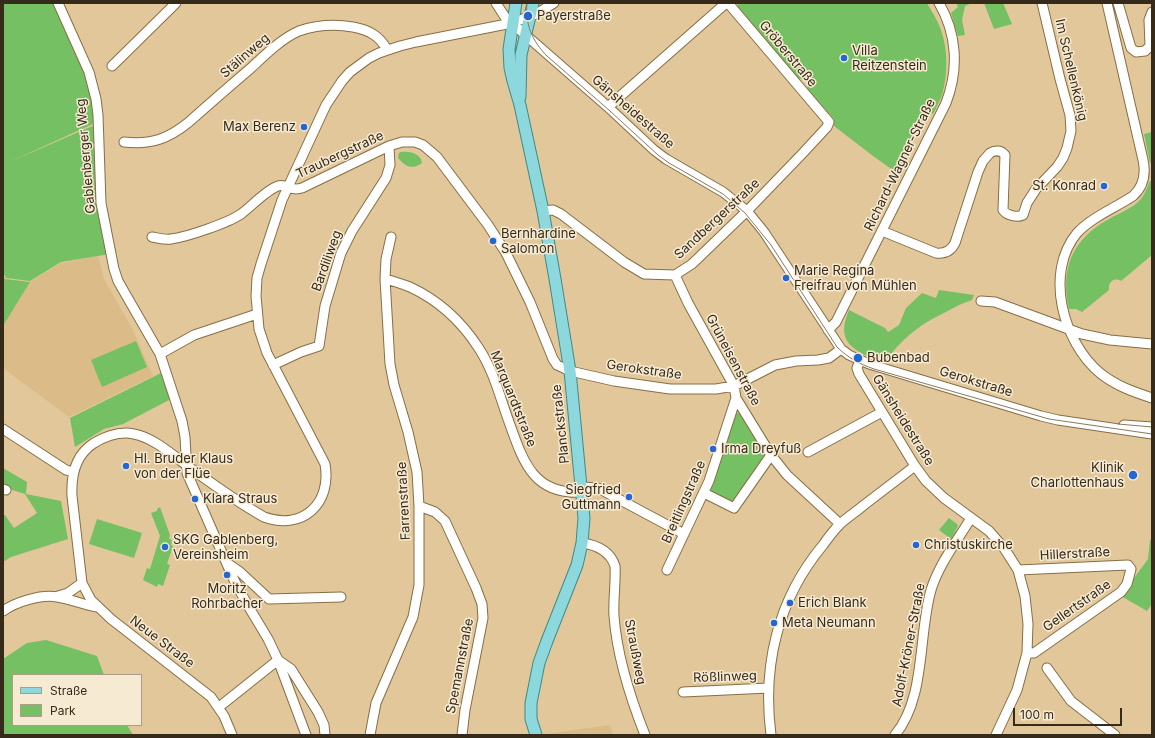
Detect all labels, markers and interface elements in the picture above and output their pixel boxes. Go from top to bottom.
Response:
place label: Payerstraße [537,8,611,24]
marker: Payerstraße [522,10,534,22]
street label: Im Schellenkönig [1052,17,1090,123]
street label: Gröberstraße [756,18,820,90]
street label: Stälinweg [217,30,273,82]
place label: Villa Reitzenstein [852,43,927,74]
marker: Villa Reitzenstein [839,53,849,63]
street label: Gänsheidestraße [588,72,678,152]
street label: Richard-Wagner-Straße [861,96,939,234]
street label: Gablenberger Weg [73,98,99,214]
place label: Max Berenz [223,119,296,135]
marker: Max Berenz [299,122,309,132]
street label: Traubergstraße [294,128,386,182]
street label: Sandbergerstraße [671,175,763,263]
place label: St. Konrad [1032,178,1096,194]
marker: St. Konrad [1099,181,1109,191]
place label: Bernhardine Salomon [501,226,576,257]
street label: Bardiliweg [309,228,345,294]
marker: Bernhardine Salomon [488,236,498,246]
place label: Marie Regina Freifrau von Mühlen [794,263,917,294]
marker: Marie Regina Freifrau von Mühlen [781,273,791,283]
street label: Grüneisenstraße [702,311,764,409]
street label: Marquardtstraße [487,349,539,449]
place label: Bubenbad [867,350,930,366]
marker: Bubenbad [852,352,864,364]
street label: Gerokstraße [605,357,683,383]
street label: Gerokstraße [937,363,1015,401]
street label: Gänsheidestraße [869,372,937,468]
street label: Planckstraße [549,383,573,465]
place label: Irma Dreyfuß [721,441,801,457]
marker: Irma Dreyfuß [708,444,718,454]
place label: Hl. Bruder Klaus von der Flüe [134,451,233,482]
street label: Breitlingstraße [659,458,709,546]
place label: Klinik Charlottenhaus [1031,460,1124,491]
marker: Hl. Bruder Klaus von der Flüe [121,461,131,471]
street label: Farrenstraße [394,461,414,541]
marker: Klinik Charlottenhaus [1127,469,1139,481]
place label: Siegfried Guttmann [561,482,621,513]
place label: Klara Straus [203,491,277,507]
marker: Siegfried Guttmann [624,492,634,502]
marker: Klara Straus [190,494,200,504]
place label: SKG Gablenberg, Vereinsheim [173,532,278,563]
place label: Christuskirche [924,537,1013,553]
marker: Christuskirche [911,540,921,550]
marker: SKG Gablenberg, Vereinsheim [160,542,170,552]
street label: Hillerstraße [1039,544,1111,564]
marker: Moritz Rohrbacher [222,570,232,580]
street label: Gellertstraße [1040,577,1114,635]
place label: Moritz Rohrbacher [191,581,263,612]
street label: Adolf-Kröner-Straße [889,582,929,708]
place label: Erich Blank [798,595,867,611]
marker: Erich Blank [785,598,795,608]
street label: Neue Straße [127,613,197,671]
place label: Meta Neumann [782,615,876,631]
street label: Spemannstraße [443,617,477,715]
street label: Straußweg [621,618,649,686]
marker: Meta Neumann [769,618,779,628]
street label: Rößlinweg [693,668,757,686]
legend [12,674,142,726]
text: Straße [50,683,87,698]
scale bar [1015,700,1124,726]
text: Park [50,703,76,718]
text: 100 m [1020,707,1054,722]

